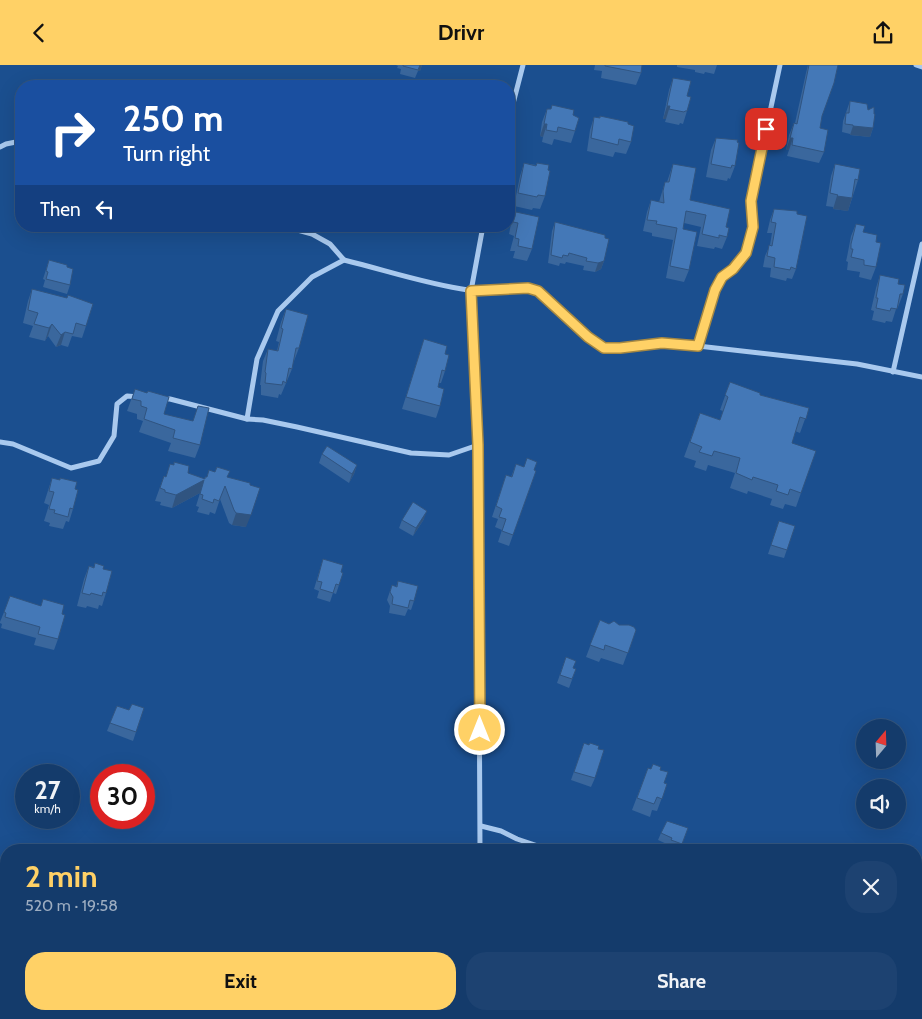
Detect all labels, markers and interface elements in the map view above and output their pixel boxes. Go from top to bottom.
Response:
icon: back [25,19,53,47]
text: Drivr [438,19,484,46]
icon: share [869,19,897,47]
text: 250 m [123,97,223,140]
icon: right [40,100,105,165]
pin [745,108,787,150]
icon: arrive [752,115,780,143]
text: Turn right [123,140,210,167]
icon: left [91,195,119,223]
text: Then [40,198,81,221]
position arrow [453,703,505,755]
north arrow [856,719,906,769]
map controls [856,719,906,829]
speed limit sign: 30 [90,764,155,829]
text: 27 [35,775,60,805]
button: sound [856,779,906,829]
text: km/h [34,801,61,816]
text: 2 min [25,858,97,895]
button: close [845,861,897,913]
text: 520 m · 19:58 [25,896,118,915]
button: Exit [25,952,456,1010]
button: Share [466,952,897,1010]

